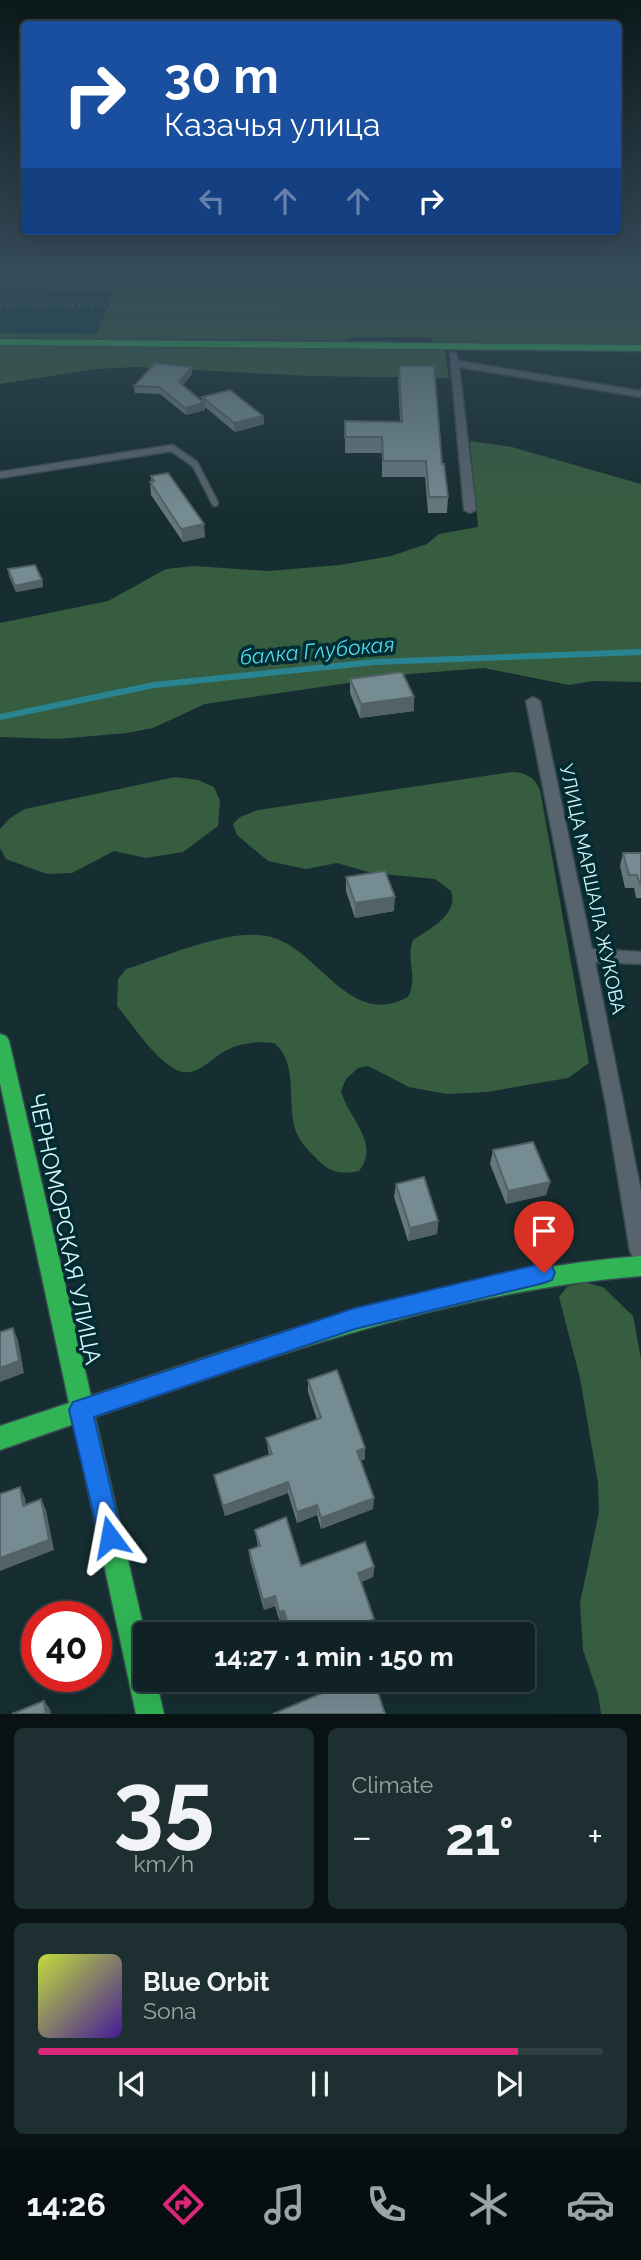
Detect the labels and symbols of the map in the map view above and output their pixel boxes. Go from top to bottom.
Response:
water label: балка Глубокая [238,631,396,670]
street label: УЛИЦА МАРШАЛА ЖУКОВА [556,762,630,1016]
street label: ЧЕРНОМОРСКАЯ УЛИЦА [24,1091,108,1367]
pin [514,1201,574,1273]
position arrow [73,1500,147,1574]
speed limit sign: 40 [21,1601,112,1692]

